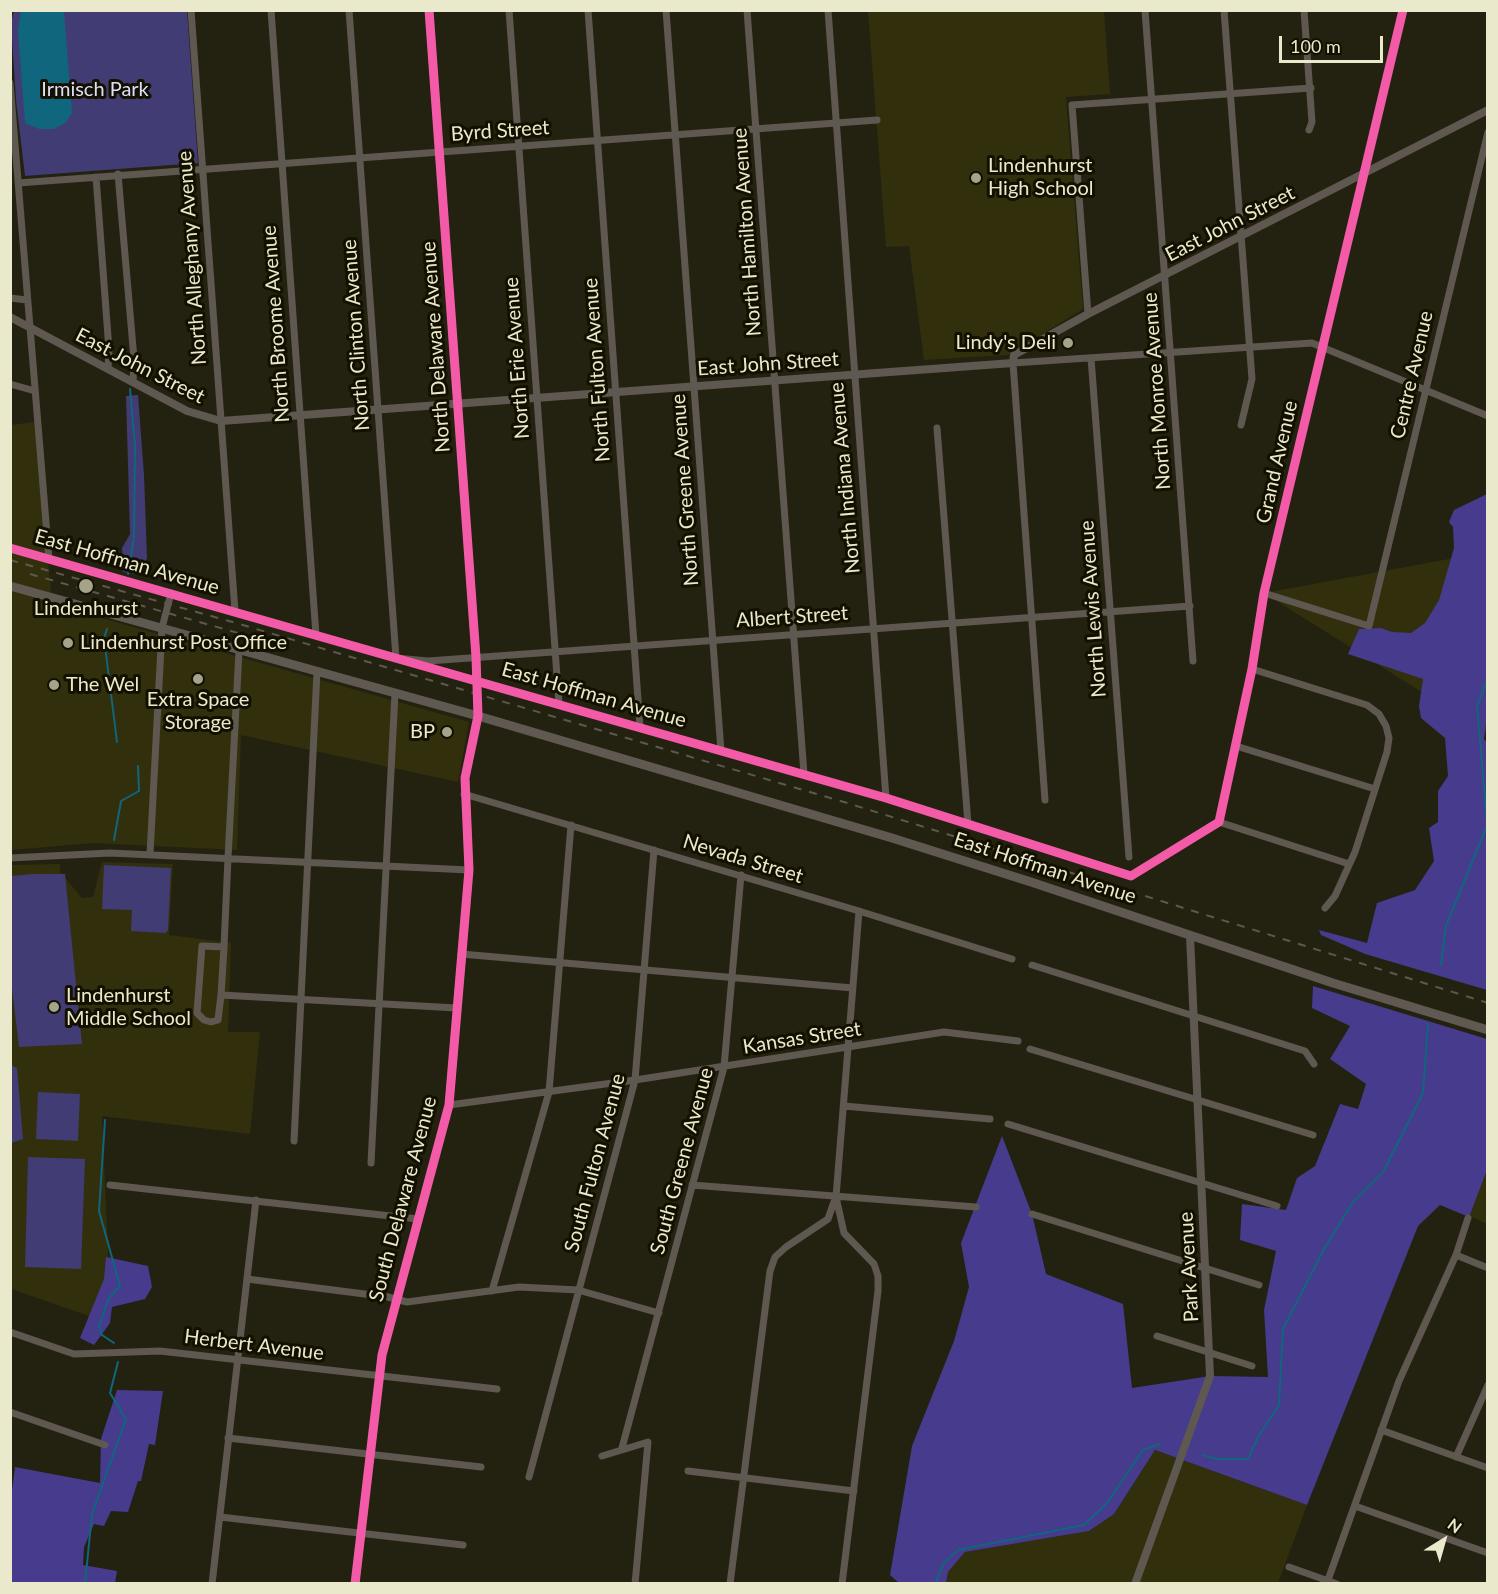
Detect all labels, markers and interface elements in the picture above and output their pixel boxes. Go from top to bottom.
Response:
scale bar [1282,24,1386,62]
text: 100 m [1290,35,1341,57]
park label: Irmisch Park [41,78,149,102]
street label: Byrd Street [450,116,550,146]
street label: North Hamilton Avenue [728,127,766,337]
street label: North Alleghany Avenue [173,150,211,366]
place label: Lindenhurst High School [988,154,1093,201]
marker: Lindenhurst High School [969,171,983,185]
street label: East John Street [1161,181,1299,267]
street label: North Broome Avenue [257,225,295,423]
street label: North Clinton Avenue [337,238,375,432]
street label: North Delaware Avenue [417,241,455,453]
street label: North Erie Avenue [499,276,535,440]
street label: North Fulton Avenue [579,277,615,463]
street label: North Monroe Avenue [1138,291,1176,491]
street label: Centre Avenue [1386,309,1438,441]
street label: East John Street [71,323,209,409]
place label: Lindy's Deli [955,331,1056,355]
marker: Lindy's Deli [1061,336,1075,350]
street label: East John Street [696,347,840,381]
street label: North Indiana Avenue [825,381,865,575]
street label: North Greene Avenue [666,393,704,587]
street label: Grand Avenue [1251,398,1303,526]
street label: North Lewis Avenue [1075,520,1111,698]
street label: East Hoffman Avenue [32,524,222,600]
marker: Lindenhurst [77,577,95,595]
place label: Lindenhurst [34,597,138,621]
street label: Albert Street [735,601,849,633]
place label: Lindenhurst Post Office [80,631,287,655]
marker: Lindenhurst Post Office [61,636,75,650]
street label: East Hoffman Avenue [499,657,689,733]
marker: Extra Space Storage [191,672,205,686]
place label: The Wel [66,673,139,697]
marker: The Wel [47,678,61,692]
place label: Extra Space Storage [147,688,249,735]
place label: BP [410,720,435,744]
marker: BP [440,725,454,739]
street label: East Hoffman Avenue [951,827,1139,909]
street label: Nevada Street [680,829,806,889]
place label: Lindenhurst Middle School [66,984,191,1031]
marker: Lindenhurst Middle School [47,1000,61,1014]
street label: Kansas Street [741,1017,863,1059]
street label: South Greene Avenue [646,1065,718,1257]
street label: South Fulton Avenue [560,1071,630,1255]
street label: South Delaware Avenue [364,1094,442,1304]
street label: Park Avenue [1174,1211,1204,1323]
street label: Herbert Avenue [183,1325,325,1365]
north arrow [1414,1510,1474,1570]
text: N [1444,1514,1466,1537]

